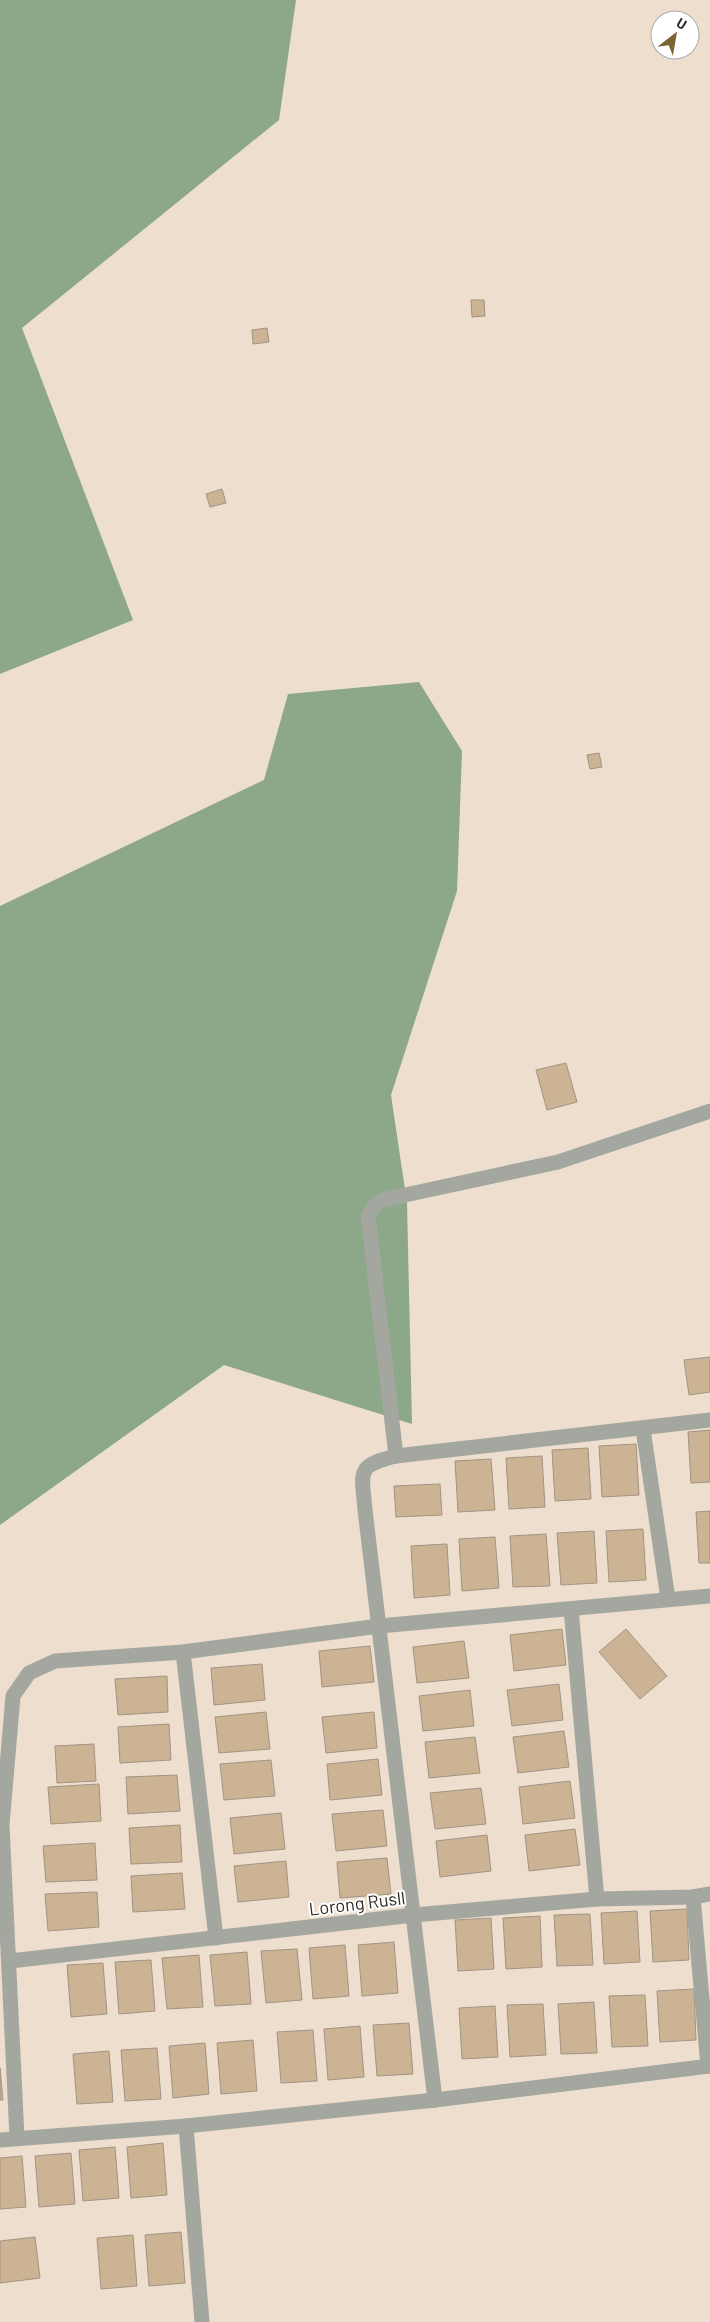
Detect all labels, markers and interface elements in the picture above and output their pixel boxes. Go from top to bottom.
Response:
north arrow [650,10,700,60]
text: U [674,14,690,33]
street label: Lorong Rusll [308,1886,406,1920]

